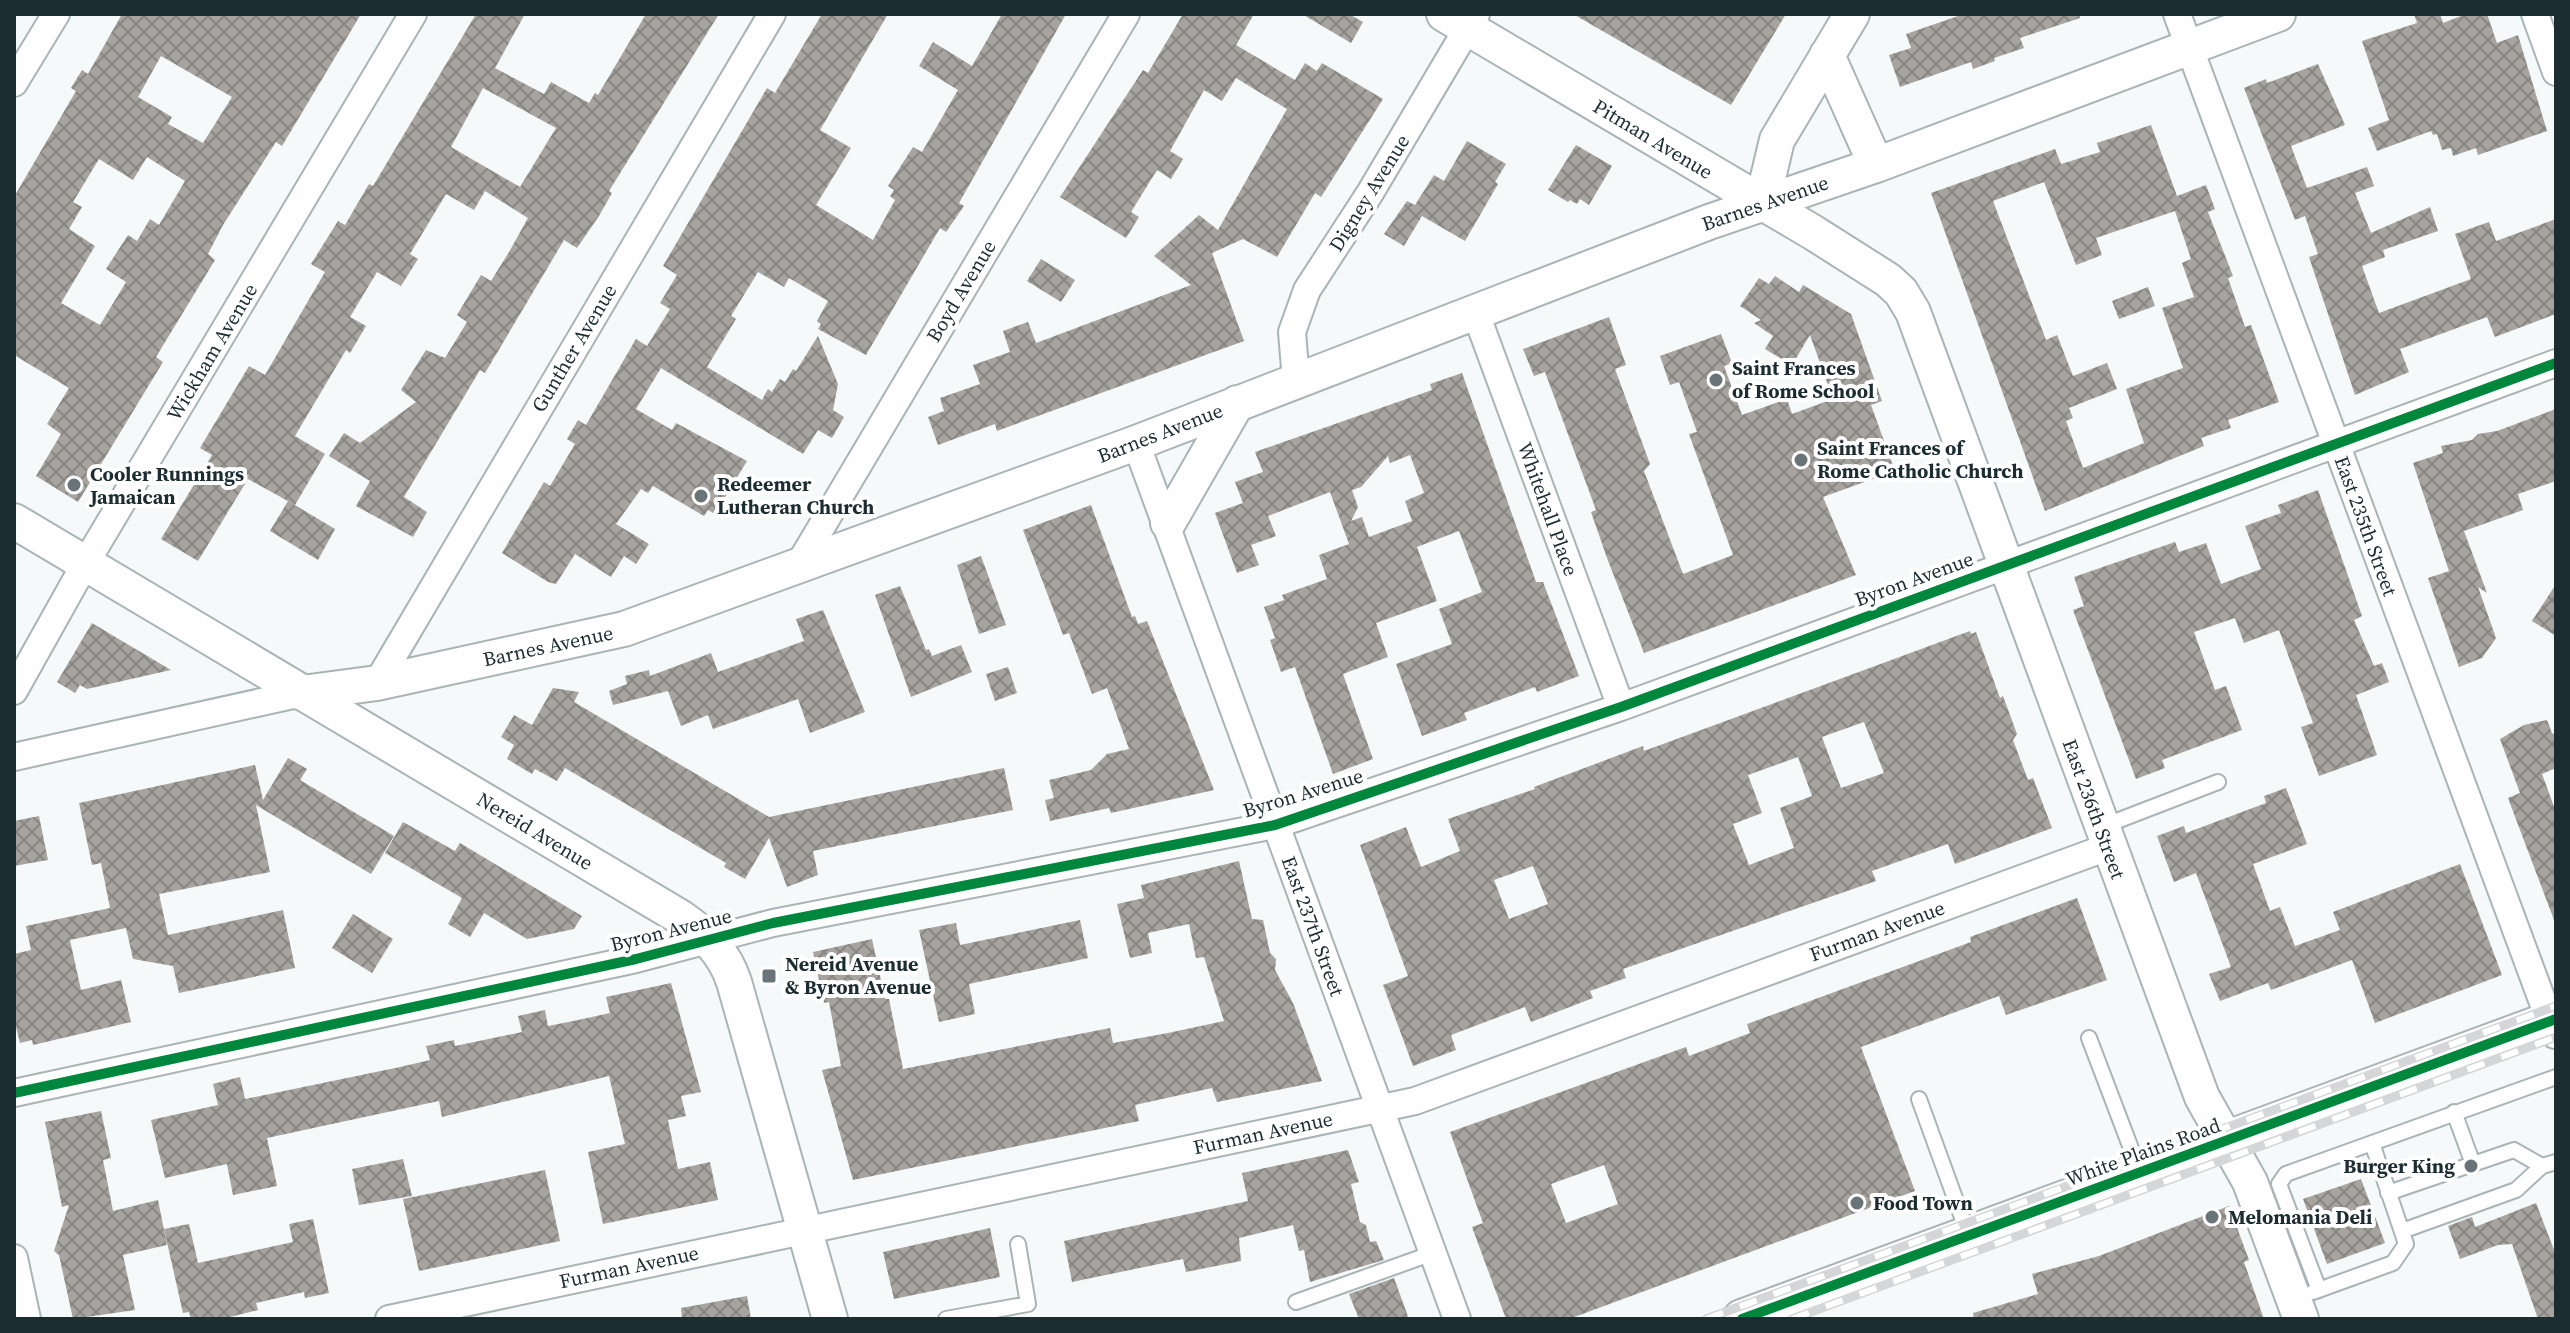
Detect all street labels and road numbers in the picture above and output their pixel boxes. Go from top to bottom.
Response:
street label: Pitman Avenue [1588,92,1718,186]
street label: Digney Avenue [1322,129,1416,257]
street label: Barnes Avenue [1698,168,1832,238]
street label: Boyd Avenue [919,235,1003,347]
street label: Wickham Avenue [160,278,264,426]
street label: Gunther Avenue [525,279,623,417]
street label: Barnes Avenue [1093,396,1227,470]
street label: Whitehall Place [1511,438,1585,580]
street label: East 235th Street [2328,452,2404,600]
street label: Byron Avenue [1851,545,1977,613]
street label: Barnes Avenue [480,619,616,673]
street label: East 236th Street [2056,735,2132,883]
street label: Byron Avenue [1239,761,1367,825]
street label: Nereid Avenue [472,785,598,877]
street label: East 237th Street [1275,852,1351,1000]
street label: Furman Avenue [1806,894,1948,968]
street label: Byron Avenue [607,901,735,959]
street label: Furman Avenue [1191,1105,1335,1161]
street label: White Plains Road [2062,1111,2225,1193]
street label: Furman Avenue [557,1239,701,1295]

